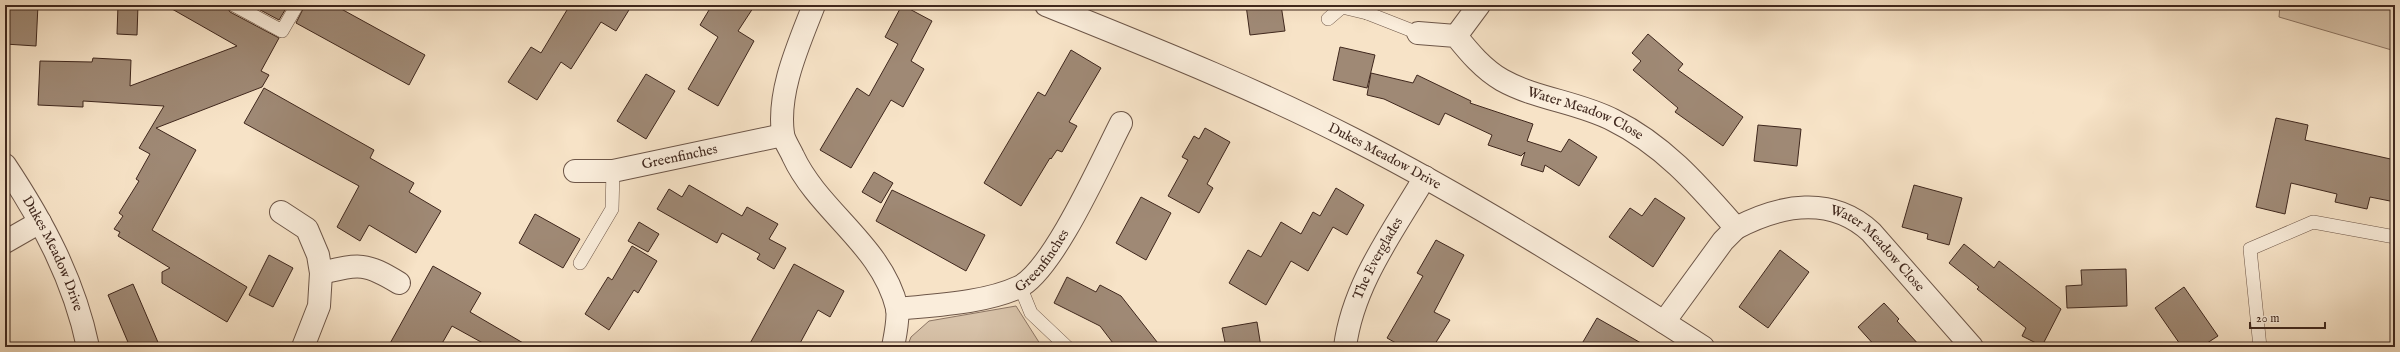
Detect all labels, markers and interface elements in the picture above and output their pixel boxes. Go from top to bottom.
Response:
street label: Water Meadow Close [1525,83,1647,145]
street label: Dukes Meadow Drive [1325,119,1445,194]
street label: Greenfinches [640,140,719,174]
street label: Dukes Meadow Drive [18,193,87,314]
street label: Water Meadow Close [1828,201,1929,296]
street label: The Everglades [1349,214,1407,302]
street label: Greenfinches [1012,226,1073,296]
scale bar [2250,304,2325,330]
text: 20 m [2256,311,2279,326]

